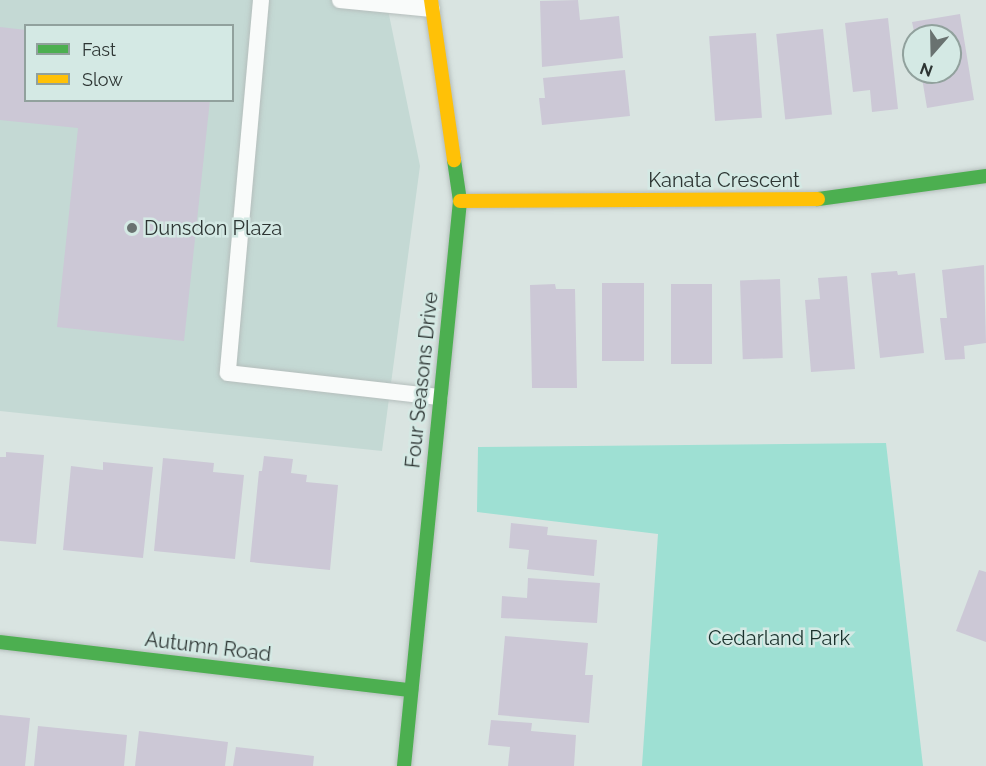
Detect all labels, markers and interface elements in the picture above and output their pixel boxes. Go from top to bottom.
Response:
legend [24,24,234,102]
north arrow [902,24,962,84]
text: Fast [82,39,116,60]
text: N [917,58,935,81]
text: Slow [82,69,123,90]
street label: Kanata Crescent [648,168,800,192]
place label: Dunsdon Plaza [144,216,282,240]
marker: Dunsdon Plaza [125,221,139,235]
street label: Four Seasons Drive [401,290,443,470]
park label: Cedarland Park [708,626,850,650]
street label: Autumn Road [144,627,272,667]

